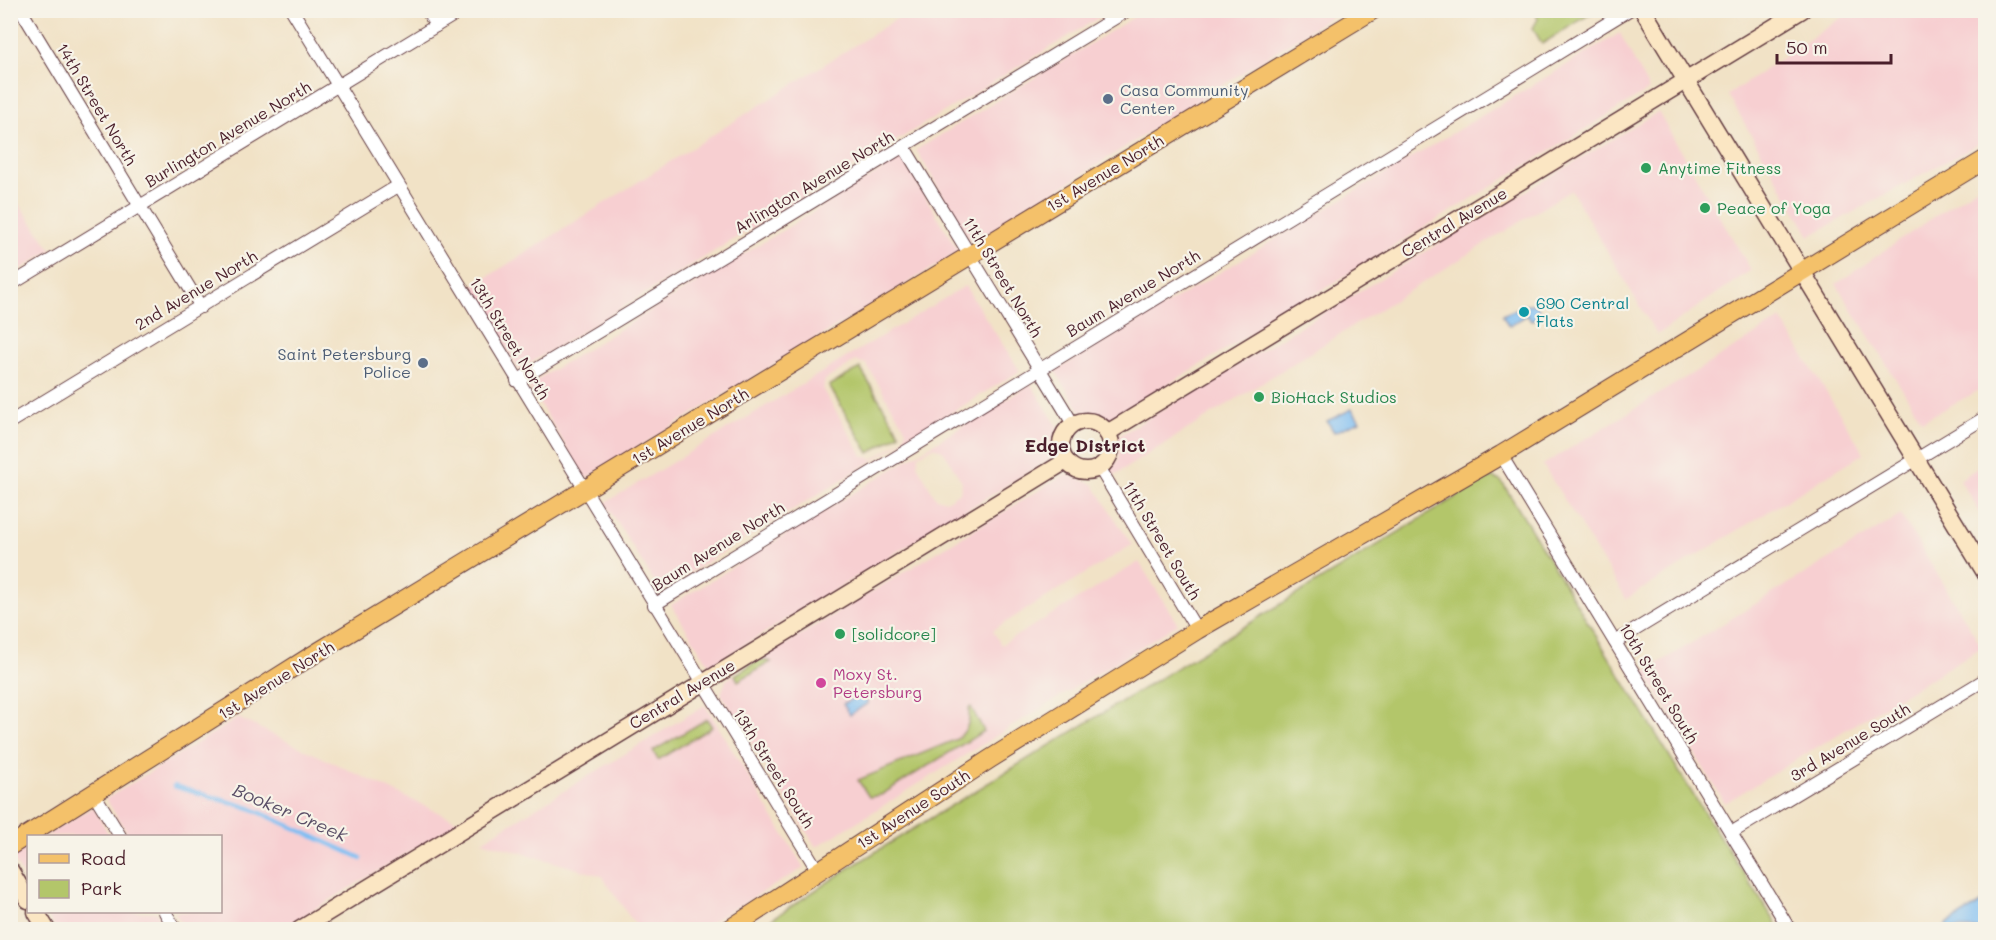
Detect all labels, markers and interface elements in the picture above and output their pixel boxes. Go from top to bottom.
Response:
scale bar [1777,27,1891,65]
text: 50 m [1786,35,1828,59]
street label: 14th Street North [53,39,142,169]
street label: Burlington Avenue North [141,76,315,192]
place label: Casa Community Center [1120,79,1249,118]
marker: Casa Community Center [1101,92,1115,106]
street label: Arlington Avenue North [730,126,897,238]
street label: 1st Avenue North [1042,129,1167,216]
place label: Anytime Fitness [1658,157,1781,178]
marker: Anytime Fitness [1639,161,1653,175]
street label: Central Avenue [1397,182,1510,261]
place label: Peace of Yoga [1717,197,1831,218]
marker: Peace of Yoga [1698,201,1712,215]
street label: 11th Street North [959,213,1048,341]
street label: Baum Avenue North [1062,244,1203,341]
street label: 2nd Avenue North [131,245,261,334]
street label: 13th Street North [466,273,555,403]
place label: 690 Central Flats [1536,292,1629,331]
marker: 690 Central Flats [1517,305,1531,319]
place label: Saint Petersburg Police [277,343,411,382]
marker: Saint Petersburg Police [416,356,430,370]
street label: 1st Avenue North [627,382,752,469]
place label: BioHack Studios [1271,386,1397,407]
marker: BioHack Studios [1252,390,1266,404]
district label: Edge District [1024,433,1146,457]
street label: 11th Street South [1119,477,1206,603]
street label: Baum Avenue North [648,496,788,595]
street label: 10th Street South [1615,618,1704,747]
place label: [solidcore] [852,623,936,644]
marker: [solidcore] [833,627,847,641]
street label: 1st Avenue North [214,635,338,724]
street label: Central Avenue [625,654,738,733]
place label: Moxy St. Petersburg [833,663,922,702]
marker: Moxy St. Petersburg [814,676,828,690]
street label: 3rd Avenue South [1786,697,1914,786]
street label: 13th Street South [729,704,820,831]
street label: 1st Avenue South [852,764,973,853]
water label: Booker Creek [230,777,352,847]
legend [27,835,222,913]
text: Road [81,846,126,870]
text: Park [81,876,122,900]

